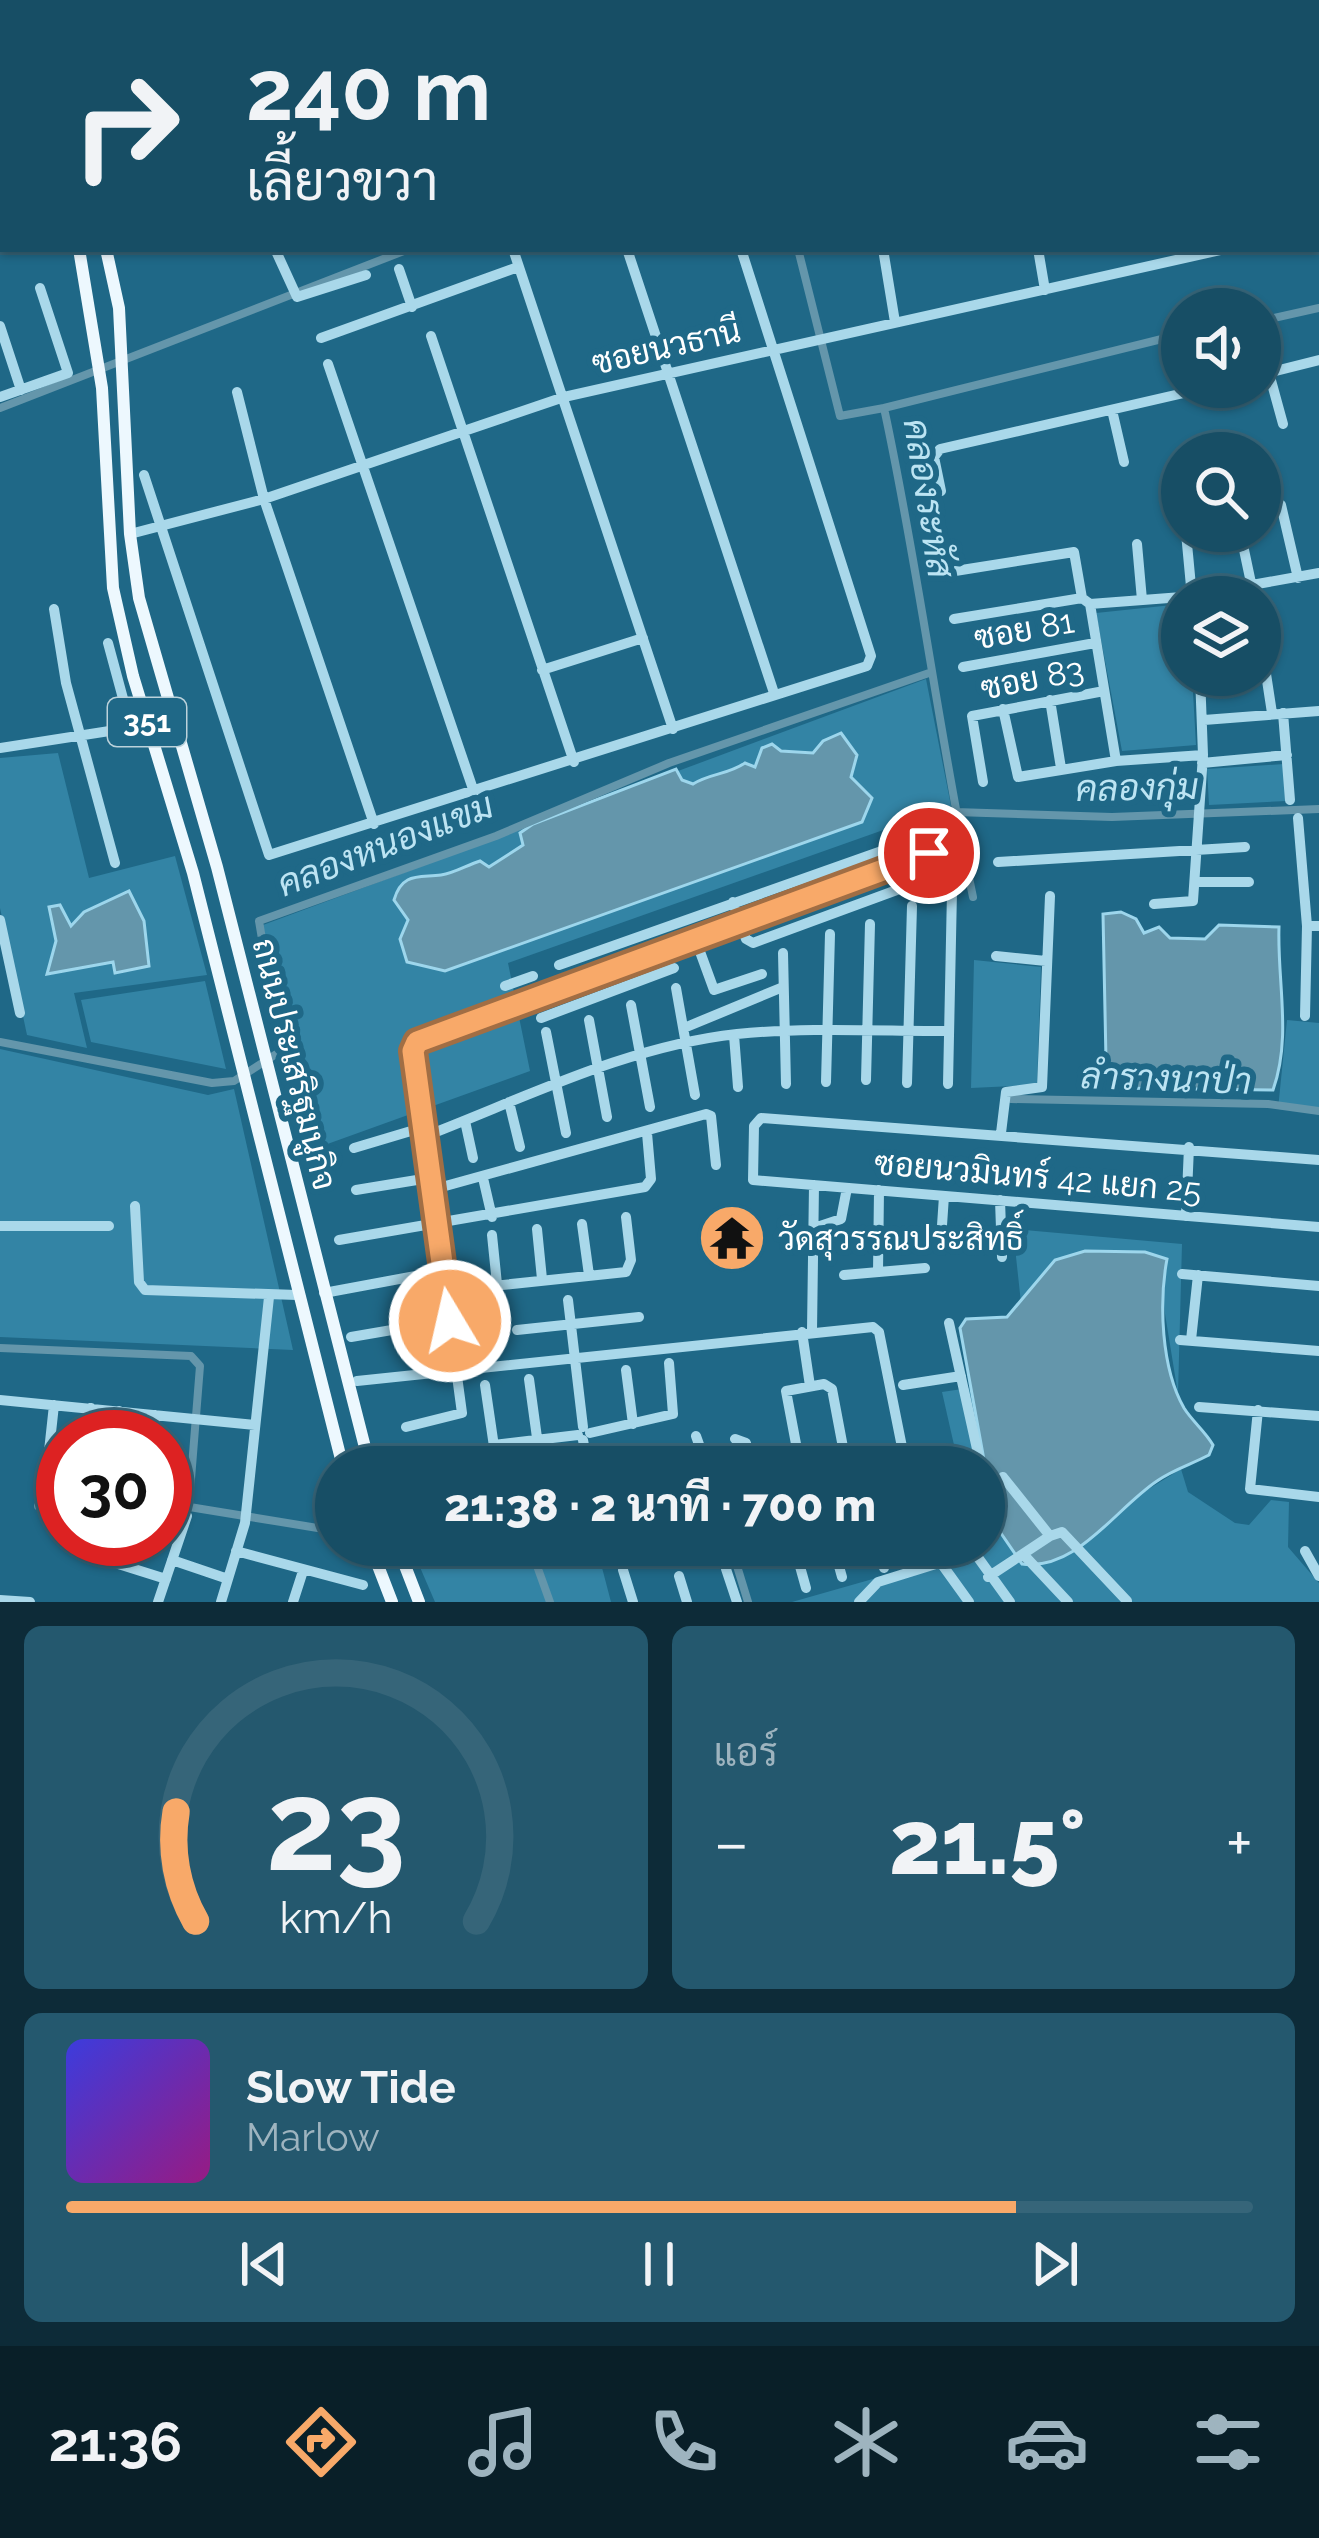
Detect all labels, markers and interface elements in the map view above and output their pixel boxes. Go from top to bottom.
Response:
text: 240 m [246,41,491,140]
icon: right [48,48,204,204]
text: เลี้ยวขวา [246,149,439,213]
map controls [1161,288,1281,696]
button: sound [1161,288,1281,408]
street label: ซอยนวธานี [588,310,744,383]
water label: คลองระหัส [896,415,962,582]
button: search [1161,432,1281,552]
button: layers [1161,576,1281,696]
street label: ซอย 81 [971,602,1077,657]
street label: ซอย 83 [977,649,1087,708]
road number: 351 [108,698,186,746]
water label: คลองกุ่ม [1075,765,1199,813]
water label: คลองหนองแขม [271,784,499,904]
pin [878,802,980,904]
icon: arrive [896,820,962,886]
street label: ถนนประเสริฐมนูกิจ [241,934,345,1195]
water label: ลำรางนาป่า [1080,1054,1252,1102]
street label: ซอยนวมินทร์ 42 แยก 25 [873,1143,1203,1210]
temple icon: วัดสุวรรณประสิทธิ์ [697,1203,767,1273]
place label: วัดสุวรรณประสิทธิ์ [778,1209,1024,1261]
position arrow [387,1258,513,1384]
speed limit sign: 30 [36,1410,192,1566]
text: 21:38 · 2 นาที · 700 m [444,1479,876,1532]
text: แอร์ [714,1729,778,1775]
text: 23 [266,1753,406,1899]
text: 21.5° [889,1789,1086,1895]
text: − [714,1804,749,1881]
text: + [1226,1804,1253,1881]
text: km/h [279,1892,392,1942]
text: Slow Tide [246,2061,456,2114]
text: Marlow [246,2114,380,2160]
icon: previous [231,2231,297,2297]
icon: pause [626,2231,692,2297]
icon: next [1022,2231,1088,2297]
icon: directions [279,2400,363,2484]
icon: music [461,2400,545,2484]
icon: phone [642,2400,726,2484]
icon: climate [824,2400,908,2484]
icon: car [1005,2400,1089,2484]
icon: filters [1186,2400,1270,2484]
text: 21:36 [49,2410,182,2474]

